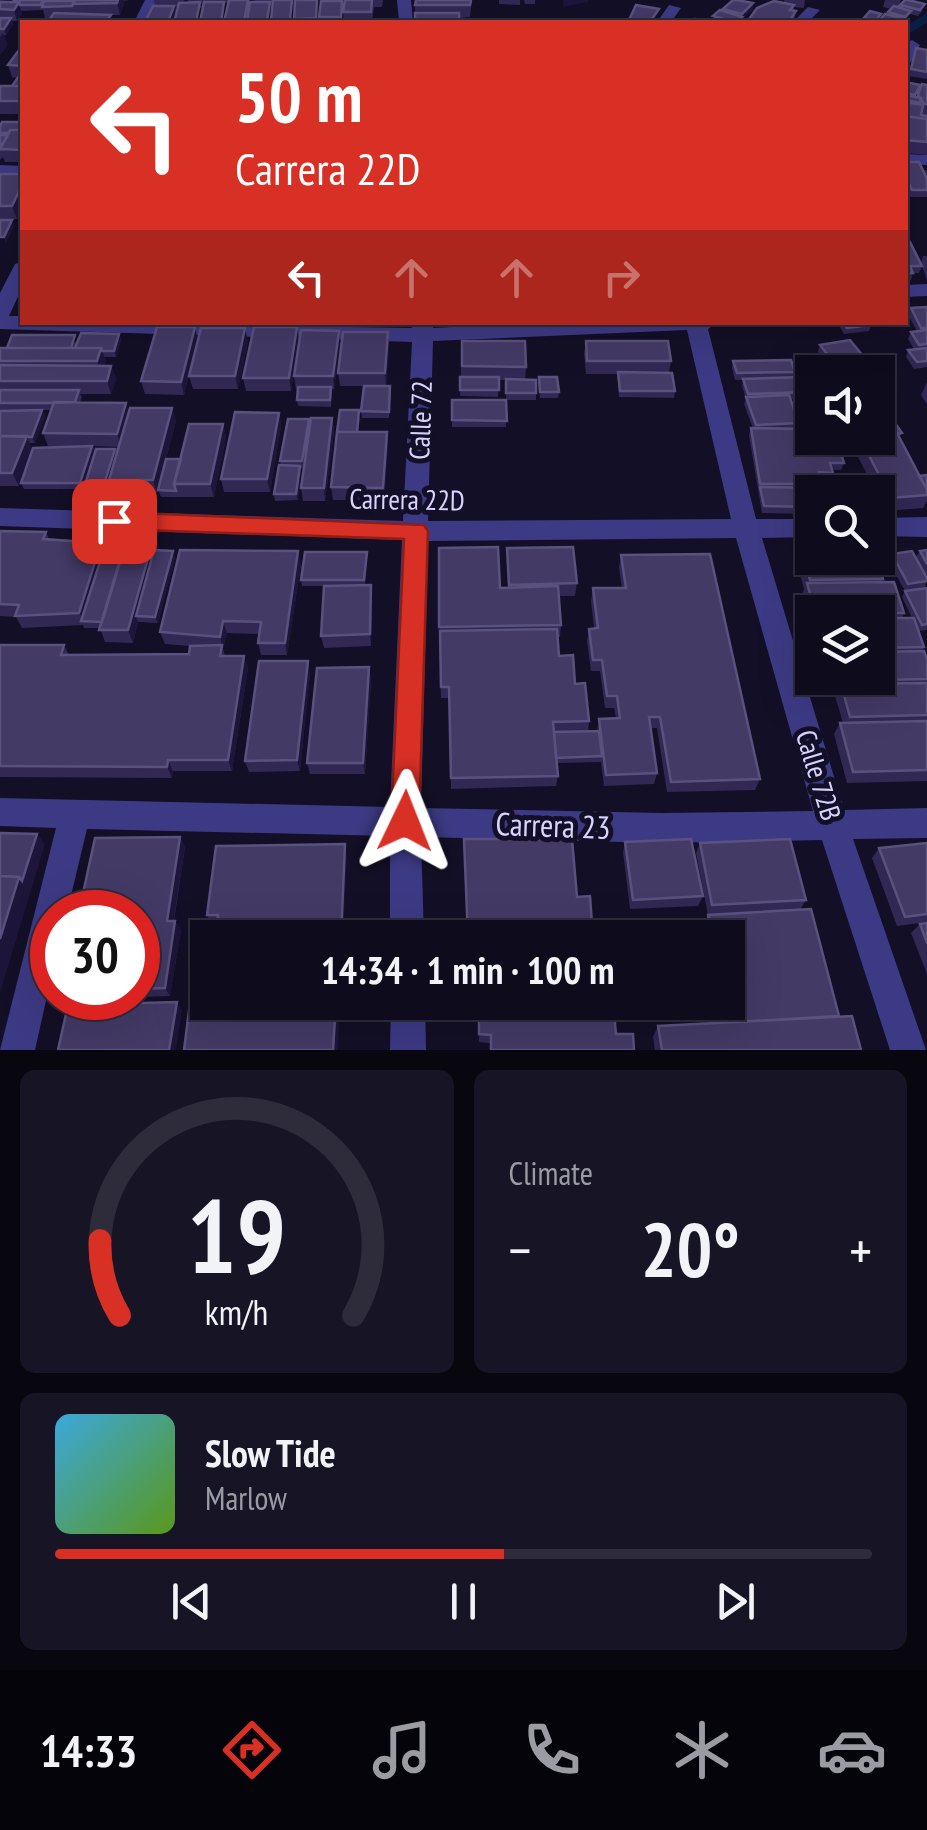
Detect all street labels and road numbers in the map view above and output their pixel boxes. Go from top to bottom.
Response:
street label: Calle 72 [400,380,440,460]
street label: Carrera 22D [349,479,465,519]
street label: Calle 72B [788,725,850,825]
street label: Carrera 23 [495,802,611,848]

